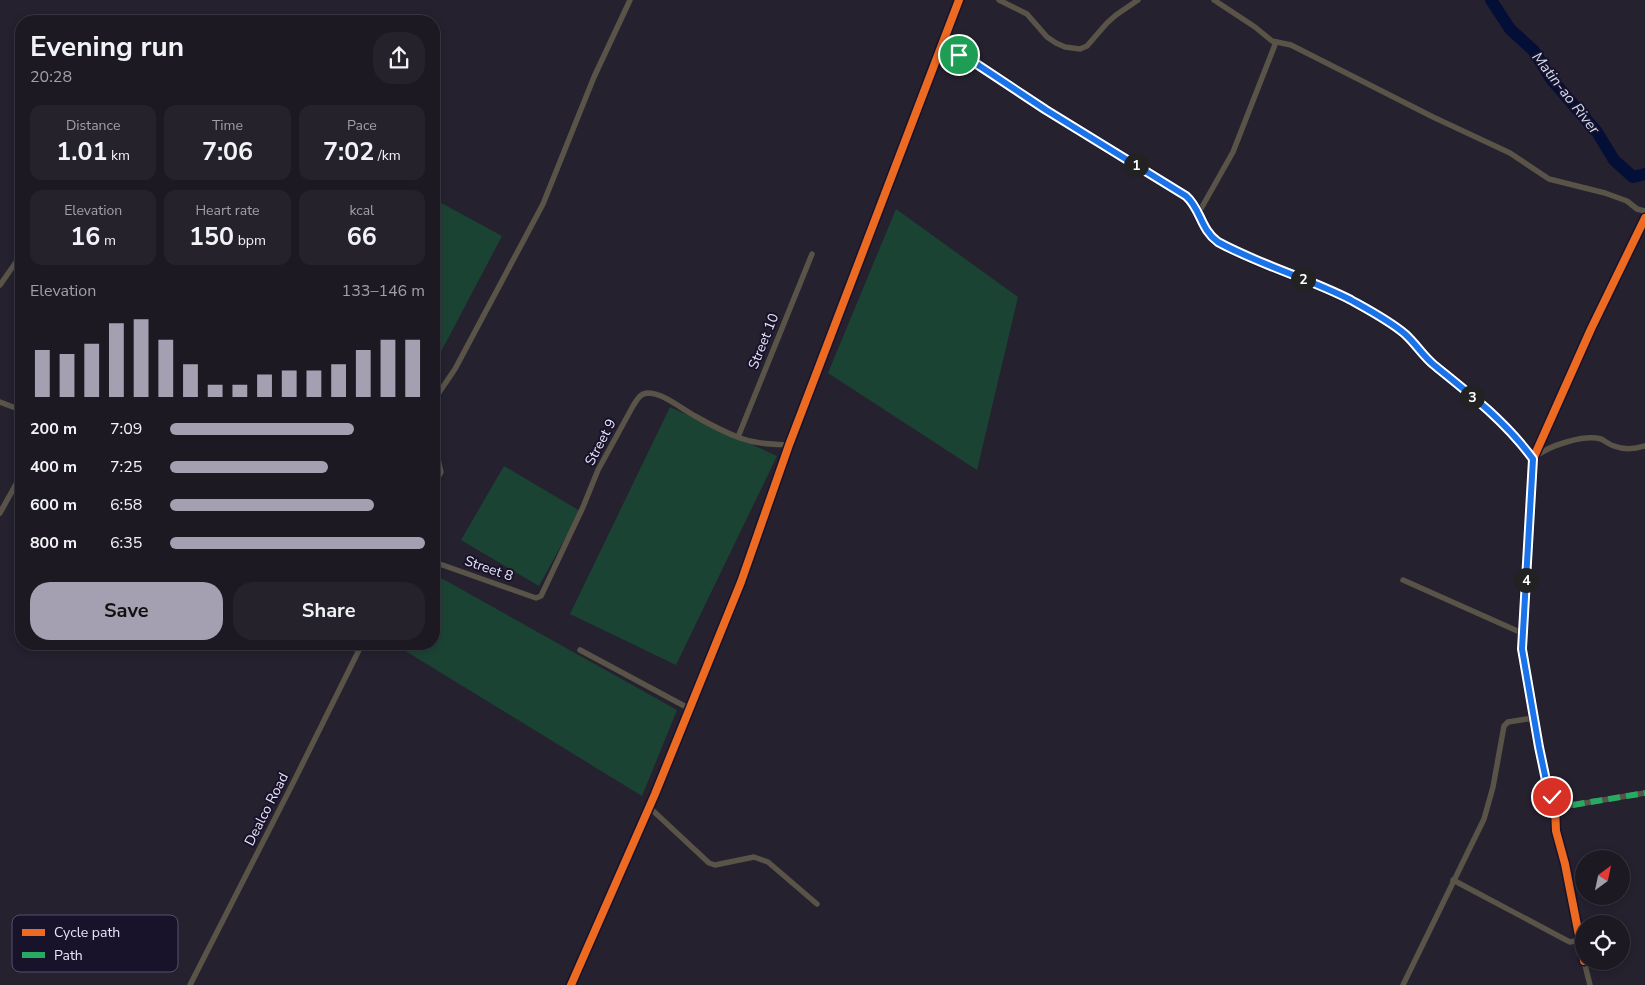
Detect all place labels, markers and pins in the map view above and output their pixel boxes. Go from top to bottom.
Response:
pin [938,34,980,76]
pin: 1 [1124,152,1148,178]
pin: 2 [1290,266,1316,292]
pin: 3 [1460,384,1484,410]
pin: 4 [1514,568,1538,592]
pin [1531,776,1573,818]

